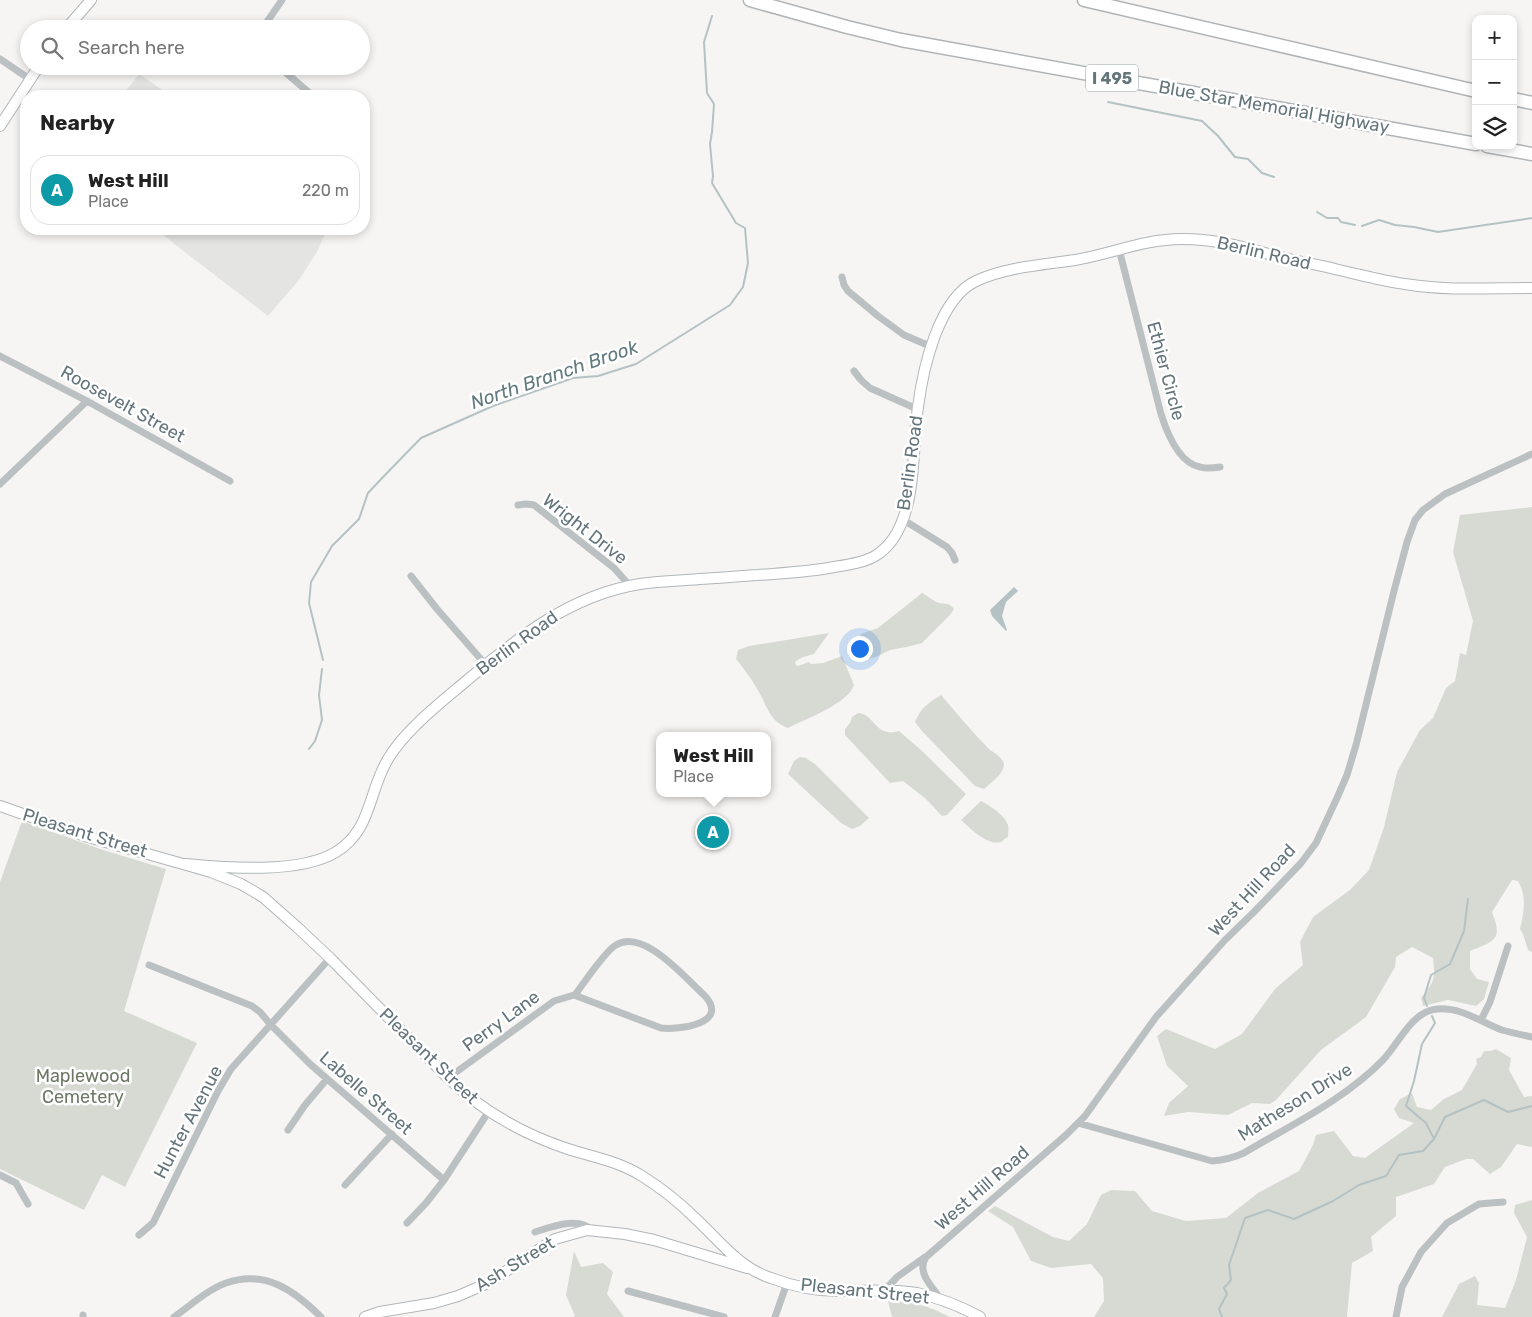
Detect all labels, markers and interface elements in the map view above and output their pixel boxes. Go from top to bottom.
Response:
map controls [1472,15,1517,150]
button: + [1472,15,1517,60]
search box [20,20,370,75]
icon: search [38,34,66,62]
text: Search here [78,36,185,59]
button: − [1472,60,1517,105]
road number: I 495 [1086,64,1138,92]
street label: Blue Star Memorial Highway [1157,76,1391,138]
button: layers [1472,105,1517,150]
text: Nearby [40,110,115,135]
text: West Hill [88,169,169,192]
text: A [51,181,63,200]
text: 220 m [302,181,349,200]
text: Place [88,192,129,211]
street label: Berlin Road [1215,232,1313,274]
street label: Ethier Circle [1142,319,1190,423]
water label: North Branch Brook [467,335,641,414]
street label: Roosevelt Street [57,361,189,447]
street label: Berlin Road [892,414,928,512]
street label: Wright Drive [538,489,632,569]
street label: Berlin Road [472,606,562,680]
your location [847,636,873,662]
popup [656,732,771,797]
text: West Hill [673,744,754,767]
text: Place [673,767,714,786]
street label: Pleasant Street [20,804,150,862]
pin: A [697,813,729,851]
street label: West Hill Road [1204,839,1300,941]
street label: Perry Lane [458,986,544,1056]
street label: Pleasant Street [375,1003,483,1109]
street label: Labelle Street [315,1047,417,1139]
street label: Matheson Drive [1234,1058,1356,1146]
street label: Hunter Avenue [149,1062,227,1182]
park label: Maplewood Cemetery [36,1065,130,1108]
street label: West Hill Road [930,1141,1034,1235]
street label: Ash Street [471,1232,559,1296]
street label: Pleasant Street [800,1273,930,1309]

